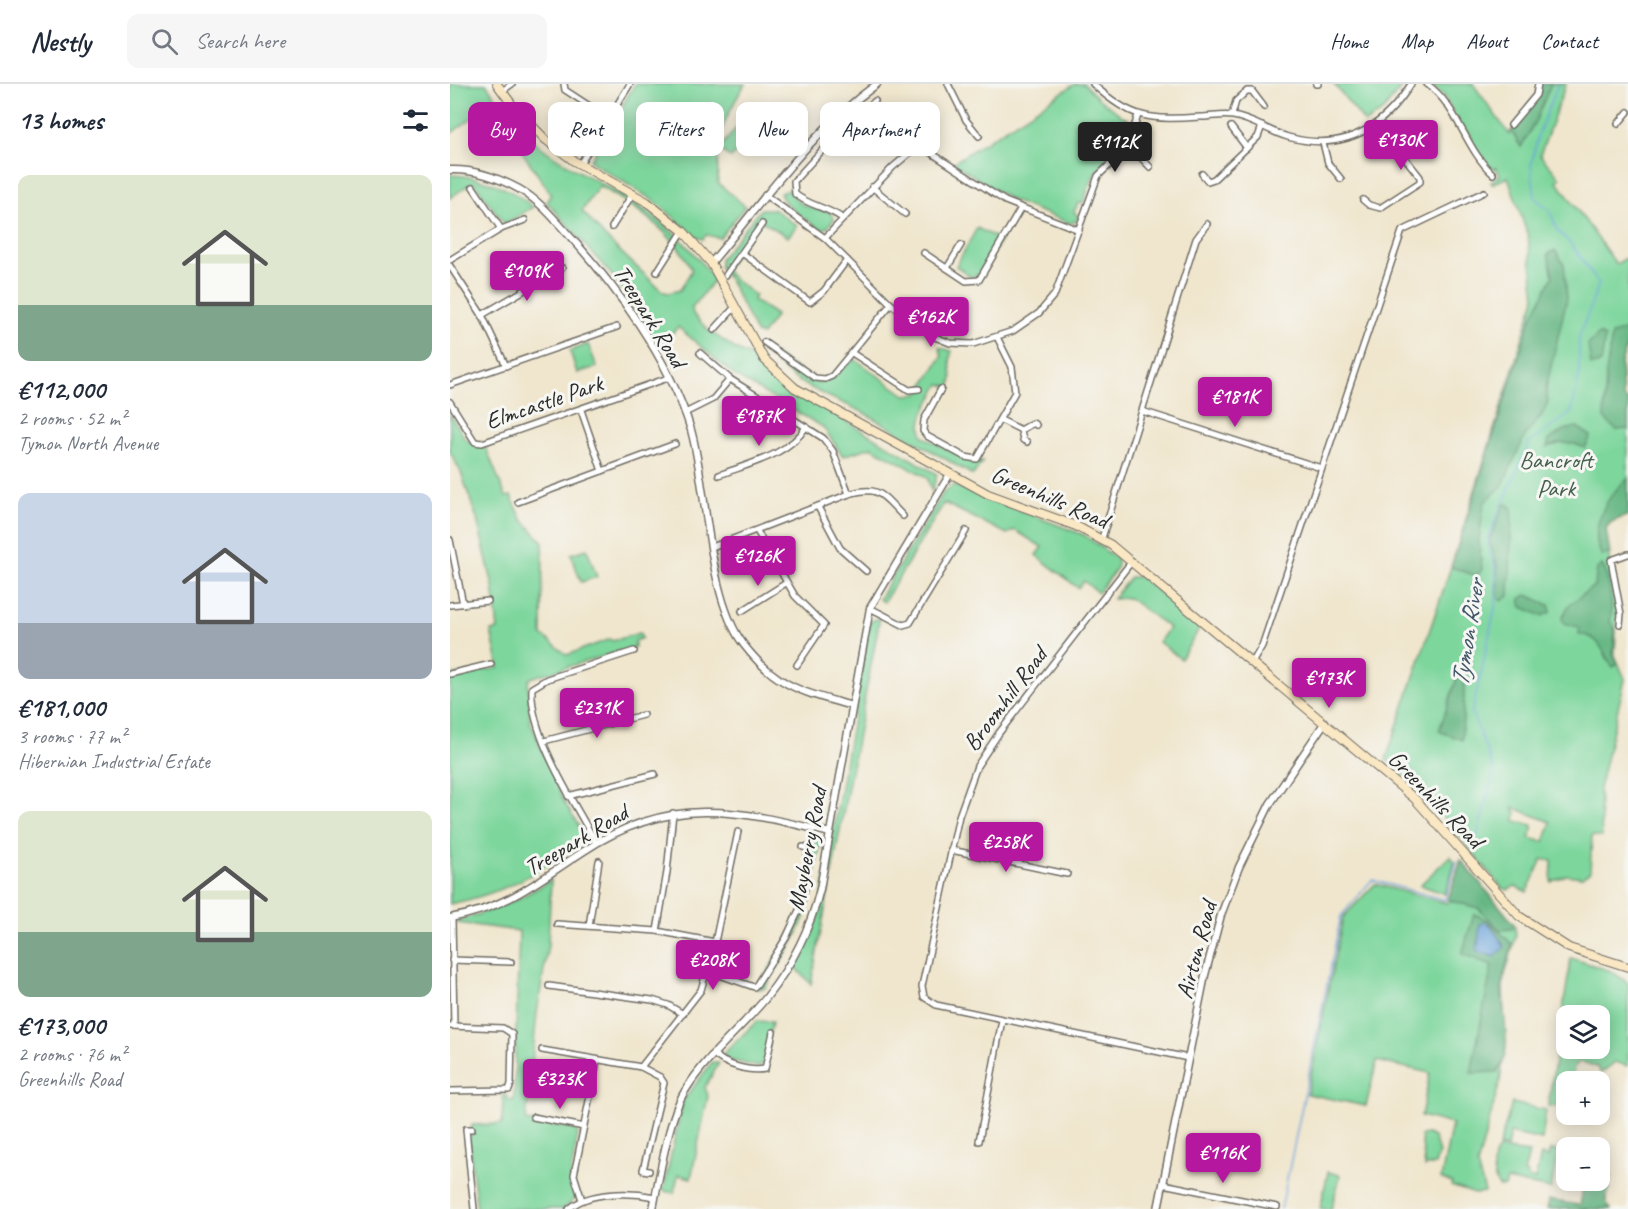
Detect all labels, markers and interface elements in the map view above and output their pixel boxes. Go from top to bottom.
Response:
search box [127,14,547,68]
text: Nestly [30,24,91,59]
icon: search [148,25,181,58]
text: Search here [196,27,285,55]
text: Home [1330,28,1368,54]
text: Map [1401,28,1433,54]
text: About [1466,28,1508,54]
text: Contact [1541,28,1598,54]
chip: Buy [468,102,536,156]
chip: Rent [548,102,624,156]
chip: Filters [636,102,724,156]
chip: New [736,102,808,156]
chip: Apartment [820,102,940,156]
text: 13 homes [18,104,103,137]
icon: filters [399,104,432,137]
pin: €130K [1359,120,1443,171]
pin: €112K [1073,122,1157,173]
text: €130K [1378,127,1424,152]
text: €112K [1092,129,1138,154]
icon: home [171,214,279,322]
pin: €109K [485,251,569,302]
text: €109K [504,258,550,283]
street label: Treepark Road [607,259,695,376]
pin: €162K [889,297,973,348]
text: €162K [908,304,954,329]
street label: Elmcastle Park [481,367,609,436]
text: €112,000 [18,373,105,406]
pin: €181K [1193,377,1277,428]
text: €181K [1212,384,1258,409]
pin: €187K [717,396,801,447]
text: €187K [736,403,782,428]
text: 2 rooms · 52 m² [18,406,126,431]
text: Tymon North Avenue [18,431,158,456]
park label: Bancroft Park [1519,445,1595,503]
street label: Greenhills Road [987,459,1116,537]
icon: home [171,532,279,640]
pin: €126K [716,536,800,587]
text: €126K [735,543,781,568]
water label: Tymon River [1443,574,1493,688]
street label: Broomhill Road [956,638,1056,757]
pin: €173K [1287,658,1371,709]
text: €173K [1306,665,1352,690]
pin: €231K [555,688,639,739]
text: €181,000 [18,691,105,724]
text: €231K [574,695,620,720]
text: 3 rooms · 77 m² [18,724,126,749]
street label: Greenhills Road [1382,744,1492,857]
text: Hibernian Industrial Estate [18,749,210,774]
street label: Mayberry Road [780,781,834,914]
street label: Treepark Road [519,796,636,883]
pin: €258K [964,822,1048,873]
text: €258K [983,829,1029,854]
icon: home [171,850,279,958]
street label: Airton Road [1169,895,1224,1002]
pin: €208K [671,940,755,991]
text: €208K [690,947,736,972]
map controls [1556,1005,1610,1191]
button: layers [1556,1005,1610,1059]
text: €173,000 [18,1009,105,1042]
text: 2 rooms · 76 m² [18,1042,126,1067]
pin: €323K [518,1059,602,1110]
text: €323K [537,1066,583,1091]
text: Greenhills Road [18,1067,122,1092]
button: + [1556,1071,1610,1125]
pin: €116K [1181,1133,1265,1184]
button: − [1556,1137,1610,1191]
text: €116K [1200,1140,1246,1165]

